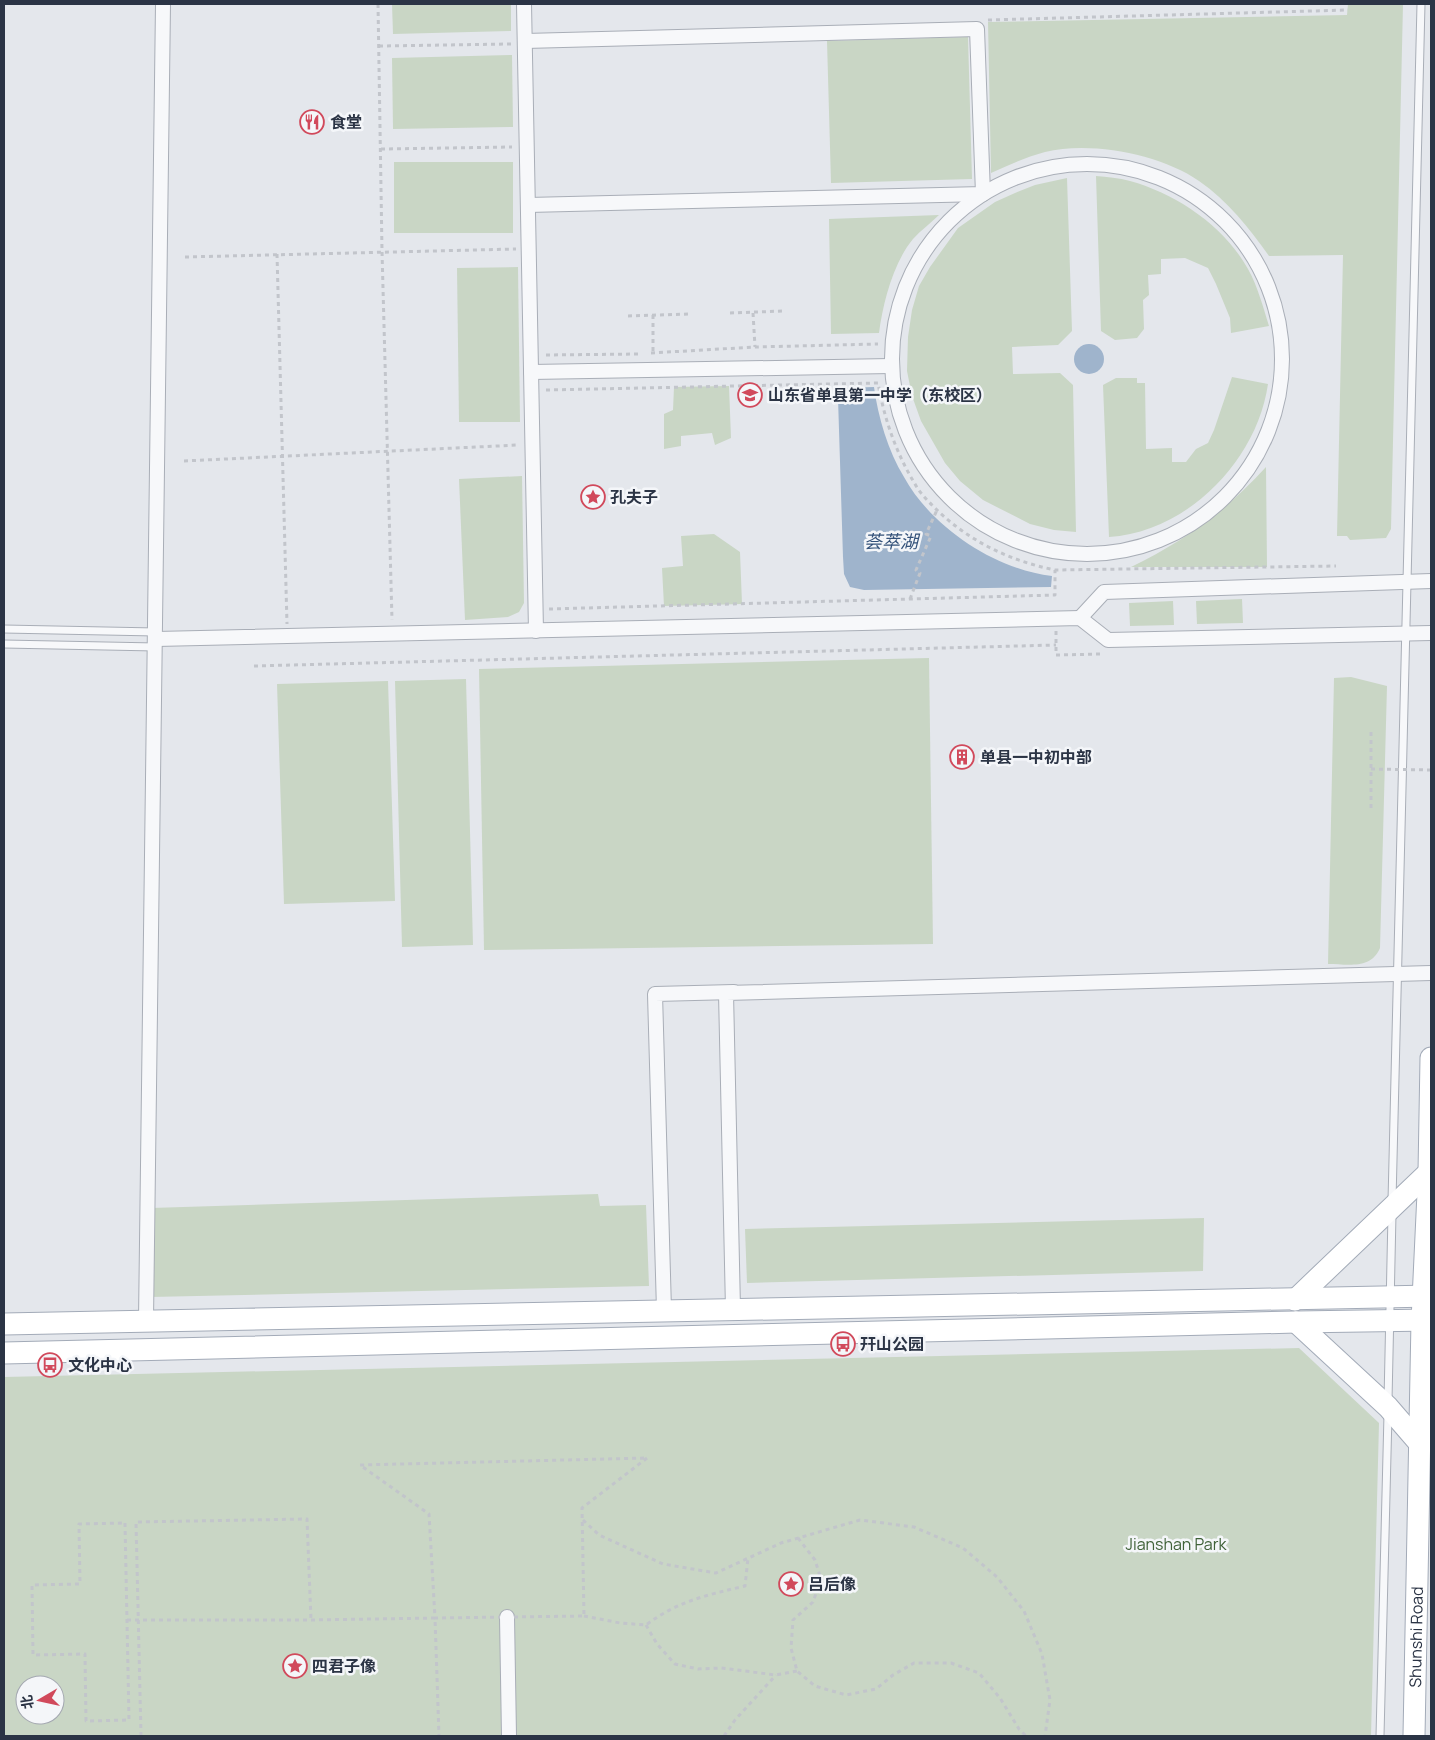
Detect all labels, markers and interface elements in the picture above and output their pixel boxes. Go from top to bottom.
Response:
restaurant icon: 食堂 [299,109,325,135]
place label: 食堂 [330,111,362,133]
school or university icon: 山东省单县第一中学（东校区） [737,382,763,408]
place label: 山东省单县第一中学（东校区） [768,384,992,406]
place icon: 孔夫子 [580,484,606,510]
place label: 孔夫子 [610,486,658,508]
water label: 荟萃湖 [864,529,921,553]
building icon: 单县一中初中部 [949,744,975,770]
place label: 单县一中初中部 [980,746,1092,768]
bus stop icon: 幵山公园 [830,1331,856,1357]
place label: 幵山公园 [860,1333,924,1355]
bus stop icon: 文化中心 [37,1352,63,1378]
place label: 文化中心 [68,1354,132,1376]
park label: Jianshan Park [1126,1533,1228,1555]
place icon: 吕后像 [778,1571,804,1597]
place label: 吕后像 [808,1573,856,1595]
street label: Shunshi Road [1404,1586,1428,1688]
place icon: 四君子像 [282,1653,308,1679]
place label: 四君子像 [312,1655,376,1677]
north arrow [15,1675,65,1725]
text: 北 [16,1694,37,1711]

